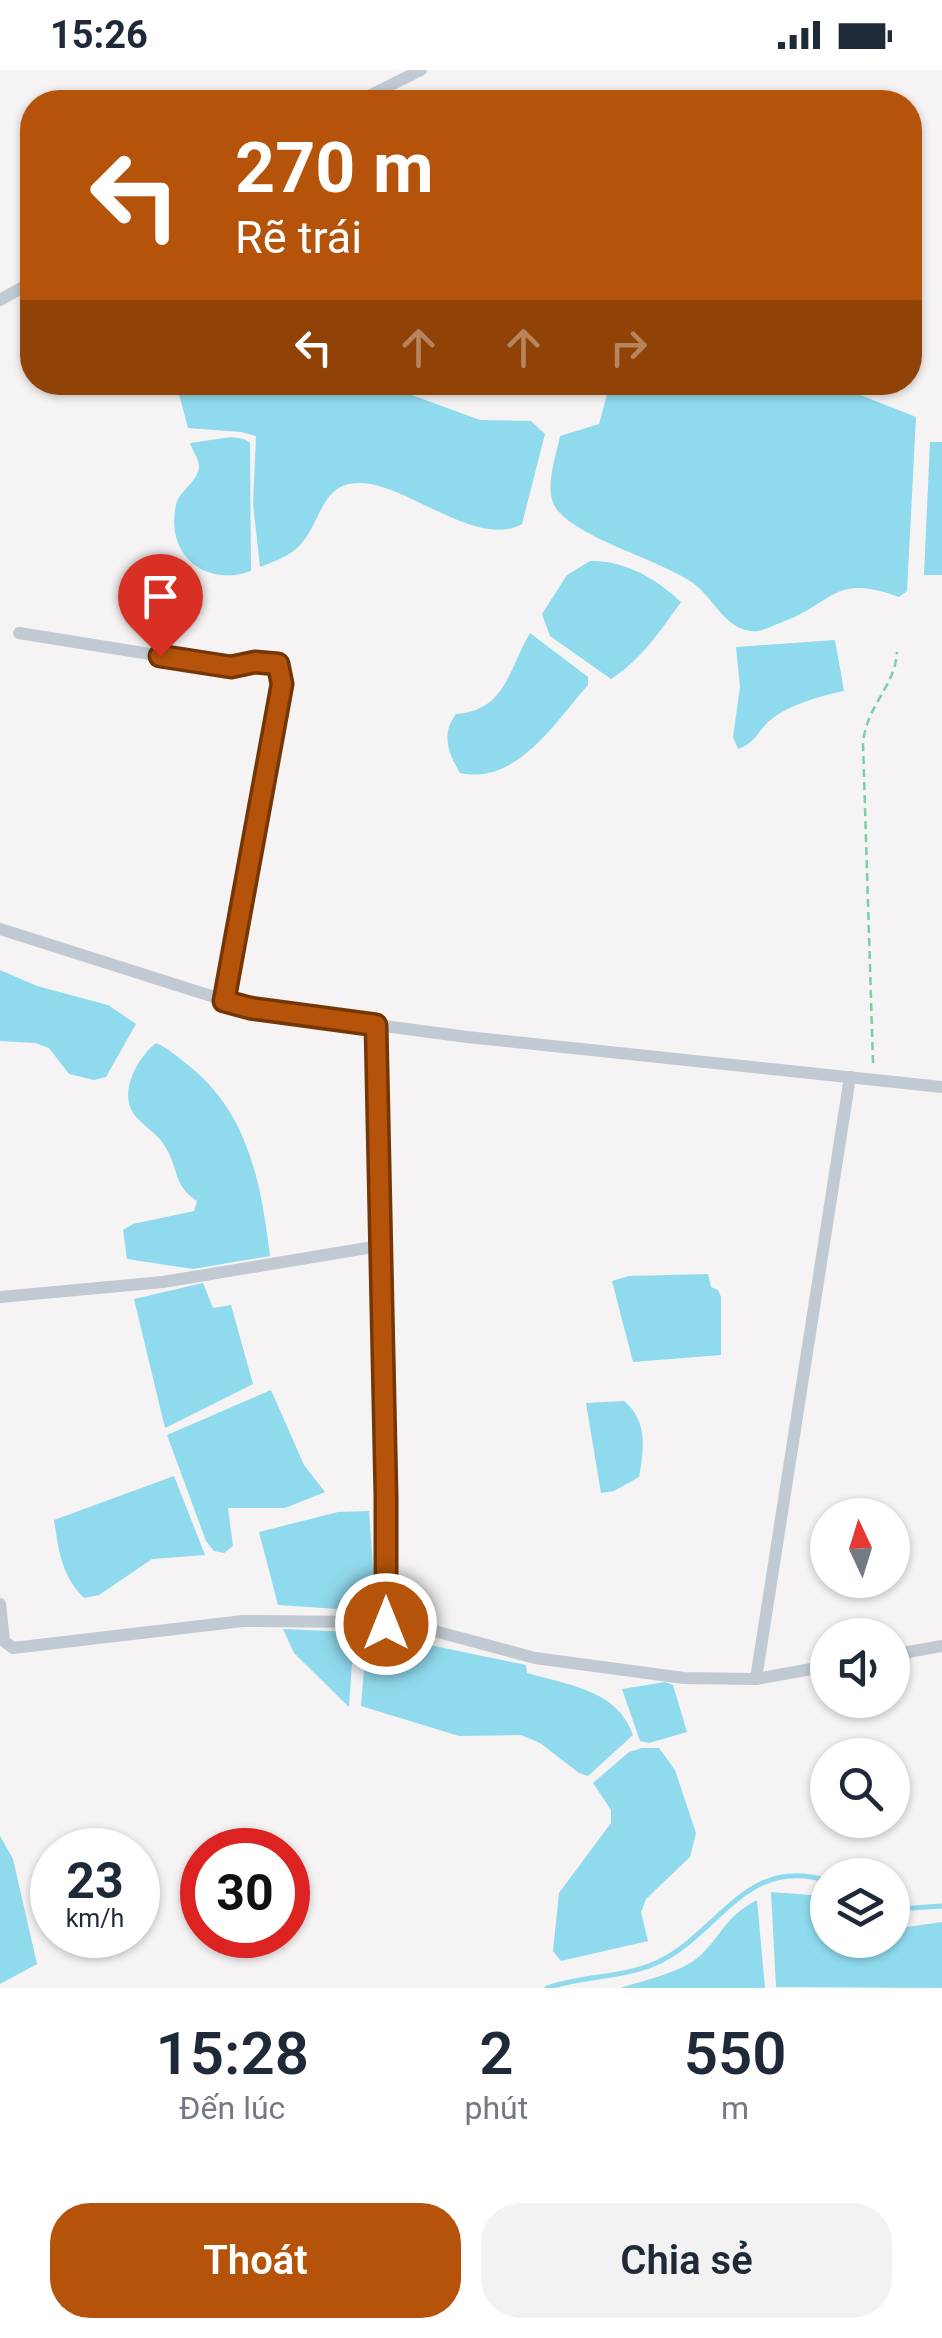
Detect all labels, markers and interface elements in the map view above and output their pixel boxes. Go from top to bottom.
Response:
text: 15:26 [50,13,148,57]
text: 270 m [235,127,434,209]
icon: left [70,130,200,260]
text: Rẽ trái [235,211,362,264]
icon: left [286,320,341,375]
icon: ahead [391,320,446,375]
icon: ahead [496,320,551,375]
icon: right [601,320,656,375]
pin [118,554,203,657]
icon: arrive [133,569,188,624]
north arrow [810,1498,910,1598]
map controls [810,1498,910,1958]
position arrow [334,1572,438,1676]
button: sound [810,1618,910,1718]
button: search [810,1738,910,1838]
speed limit sign: 30 [180,1828,310,1958]
text: 23 [66,1852,124,1910]
button: layers [810,1858,910,1958]
text: km/h [66,1904,124,1933]
text: 15:28 [155,2018,309,2089]
text: 2 [479,2018,513,2089]
text: 550 [684,2018,786,2089]
text: Đến lúc [179,2089,285,2127]
text: phút [464,2089,528,2127]
text: m [721,2089,749,2127]
button: Thoát [50,2203,461,2318]
button: Chia sẻ [481,2203,892,2318]

